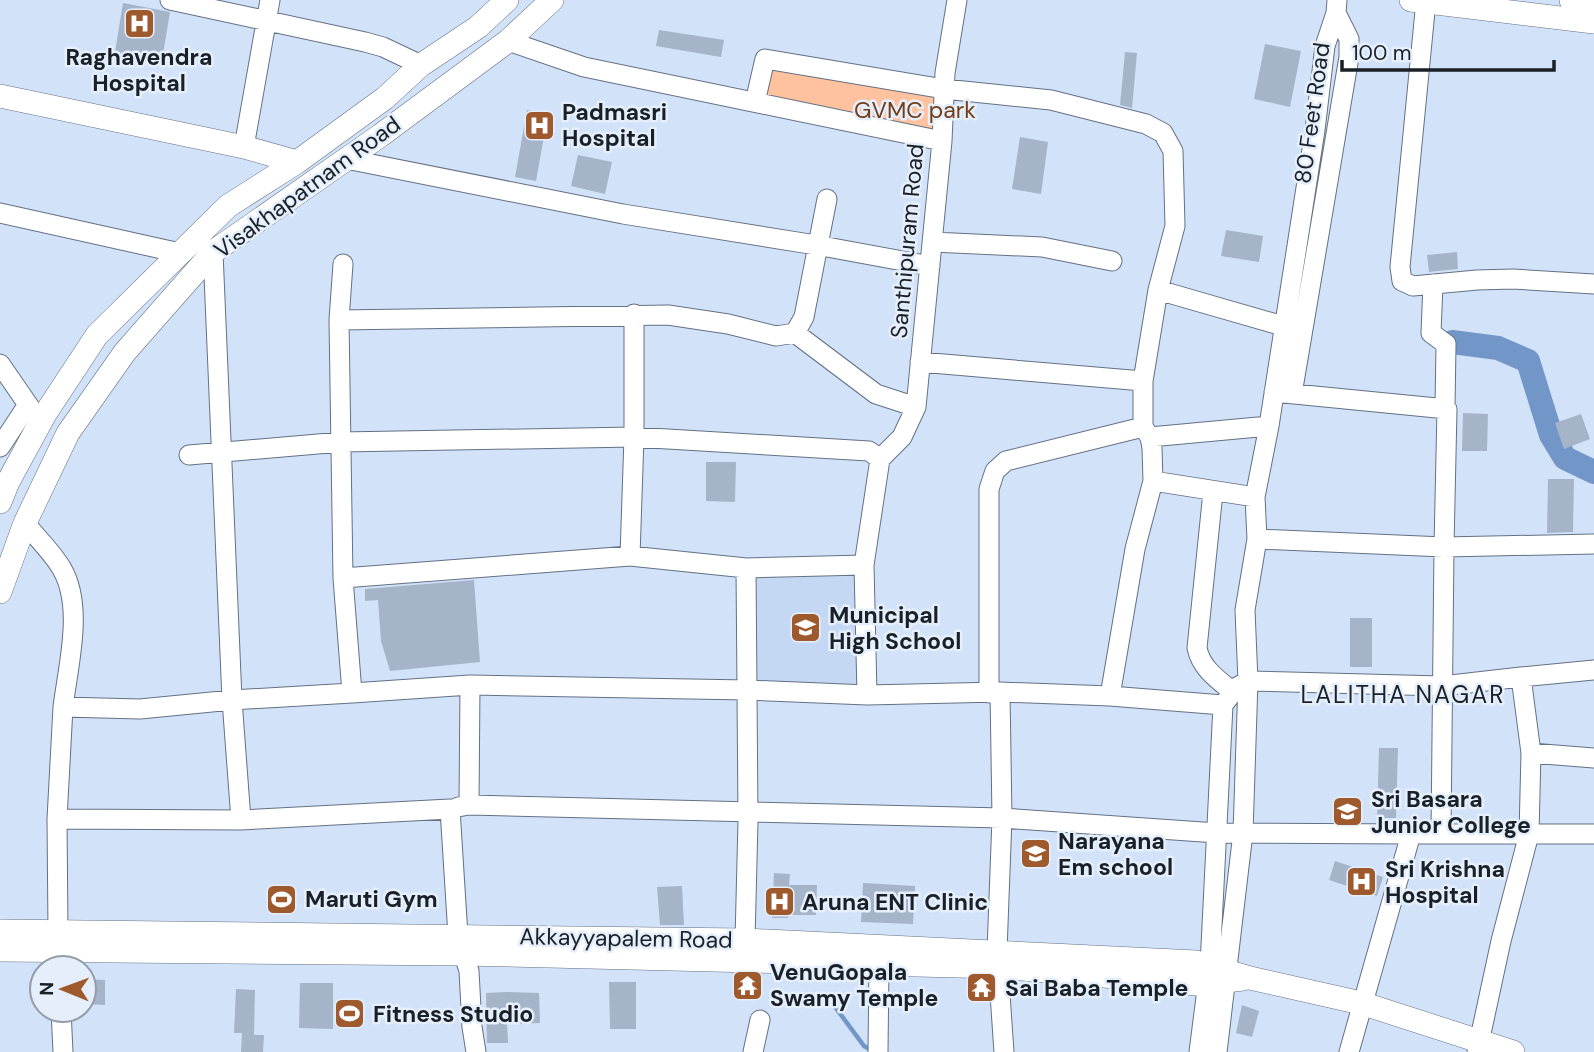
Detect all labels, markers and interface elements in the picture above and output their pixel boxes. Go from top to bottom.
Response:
hospital icon: Raghavendra Hospital [122,6,156,40]
scale bar [1342,28,1554,72]
text: 100 m [1352,39,1412,67]
street label: 80 Feet Road [1287,41,1337,185]
place label: Raghavendra Hospital [65,42,213,98]
park label: GVMC park [854,95,976,125]
place label: Padmasri Hospital [562,97,667,153]
hospital icon: Padmasri Hospital [522,108,556,142]
street label: Visakhapatnam Road [208,109,406,265]
street label: Santhipuram Road [884,142,930,340]
place label: Municipal High School [829,600,961,656]
school or university icon: Municipal High School [789,611,823,645]
district label: LALITHA NAGAR [1301,679,1505,710]
place label: Sri Basara Junior College [1371,784,1531,840]
school or university icon: Sri Basara Junior College [1331,795,1365,829]
place label: Narayana Em school [1058,826,1173,882]
school or university icon: Narayana Em school [1018,837,1052,871]
place label: Sri Krishna Hospital [1385,854,1505,910]
hospital icon: Sri Krishna Hospital [1345,865,1379,899]
sports icon: Maruti Gym [265,882,299,916]
place label: Maruti Gym [305,884,438,914]
hospital icon: Aruna ENT Clinic [762,885,796,919]
place label: Aruna ENT Clinic [802,887,988,917]
street label: Akkayyapalem Road [519,921,733,955]
north arrow [28,954,98,1024]
place label: VenuGopala Swamy Temple [770,957,938,1013]
temple icon: VenuGopala Swamy Temple [730,968,764,1002]
temple icon: Sai Baba Temple [965,971,999,1005]
place label: Sai Baba Temple [1005,973,1188,1003]
text: N [34,982,59,996]
sports icon: Fitness Studio [333,997,367,1031]
place label: Fitness Studio [373,999,533,1029]

